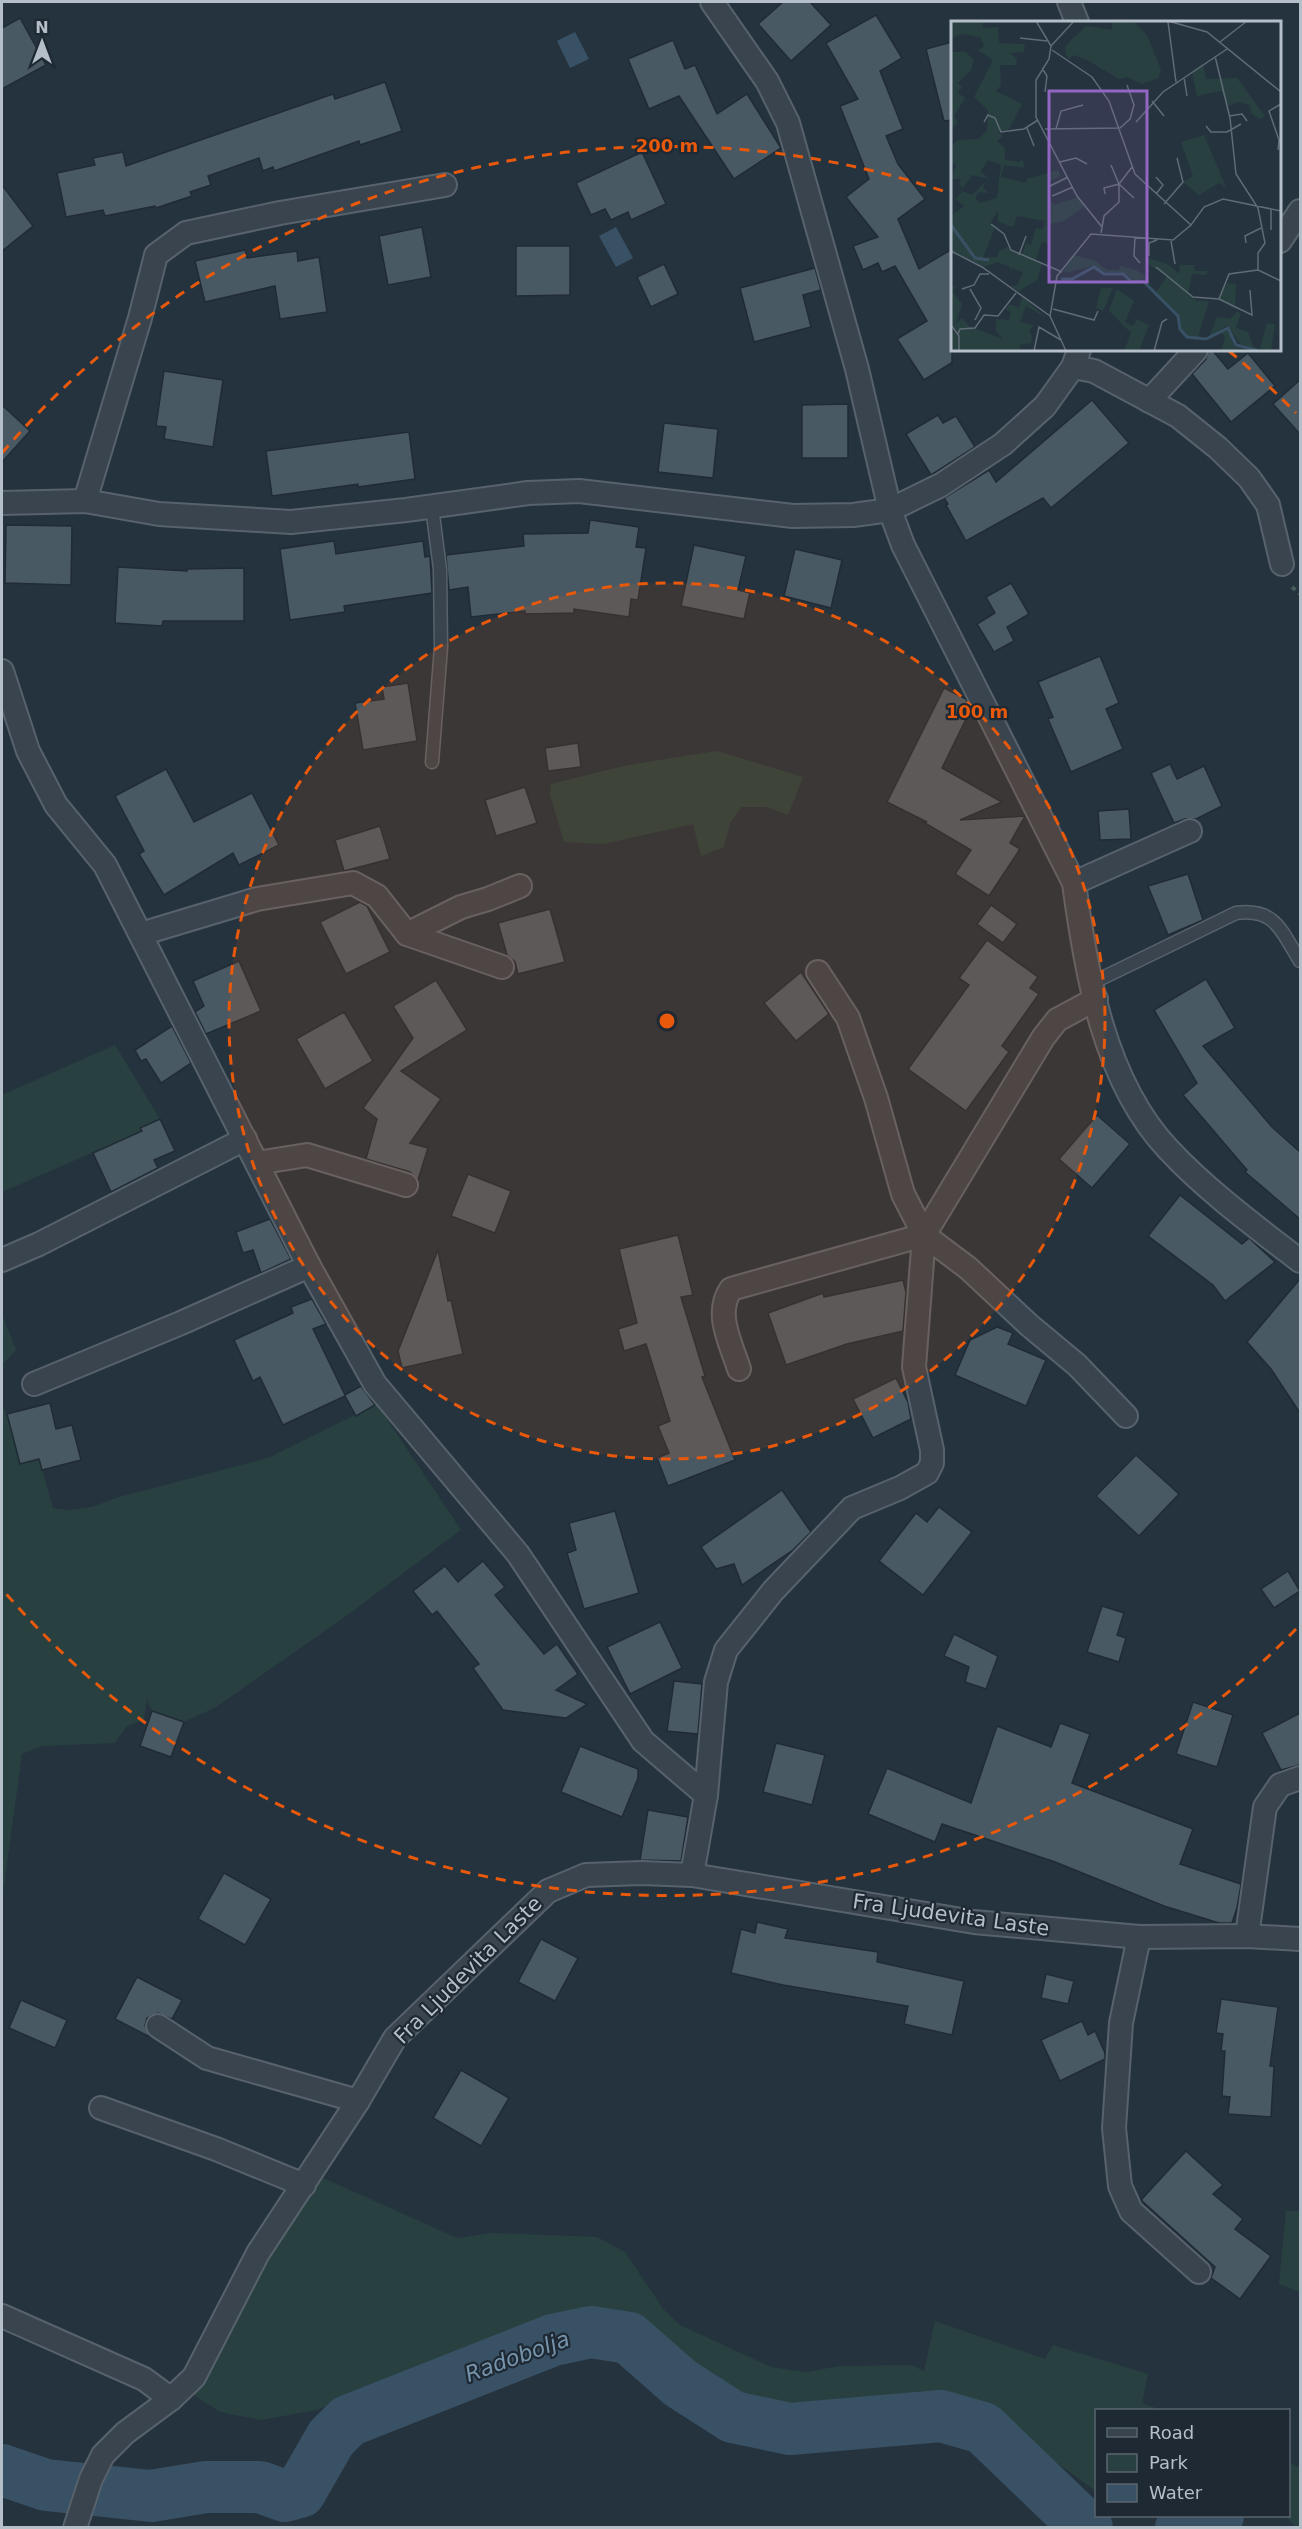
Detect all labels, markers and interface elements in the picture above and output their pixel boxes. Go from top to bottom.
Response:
north arrow [12,12,72,72]
text: N [35,18,49,37]
inset map [951,21,1281,351]
text: 200 m [636,135,698,156]
text: 100 m [946,701,1008,722]
centre of rings [657,1011,677,1031]
street label: Fra Ljudevita Laste [851,1889,1051,1941]
street label: Fra Ljudevita Laste [389,1891,547,2049]
water label: Radobolja [462,2326,573,2387]
legend [1095,2409,1290,2517]
text: Road [1149,2422,1194,2443]
text: Park [1149,2452,1188,2473]
text: Water [1149,2482,1203,2503]

